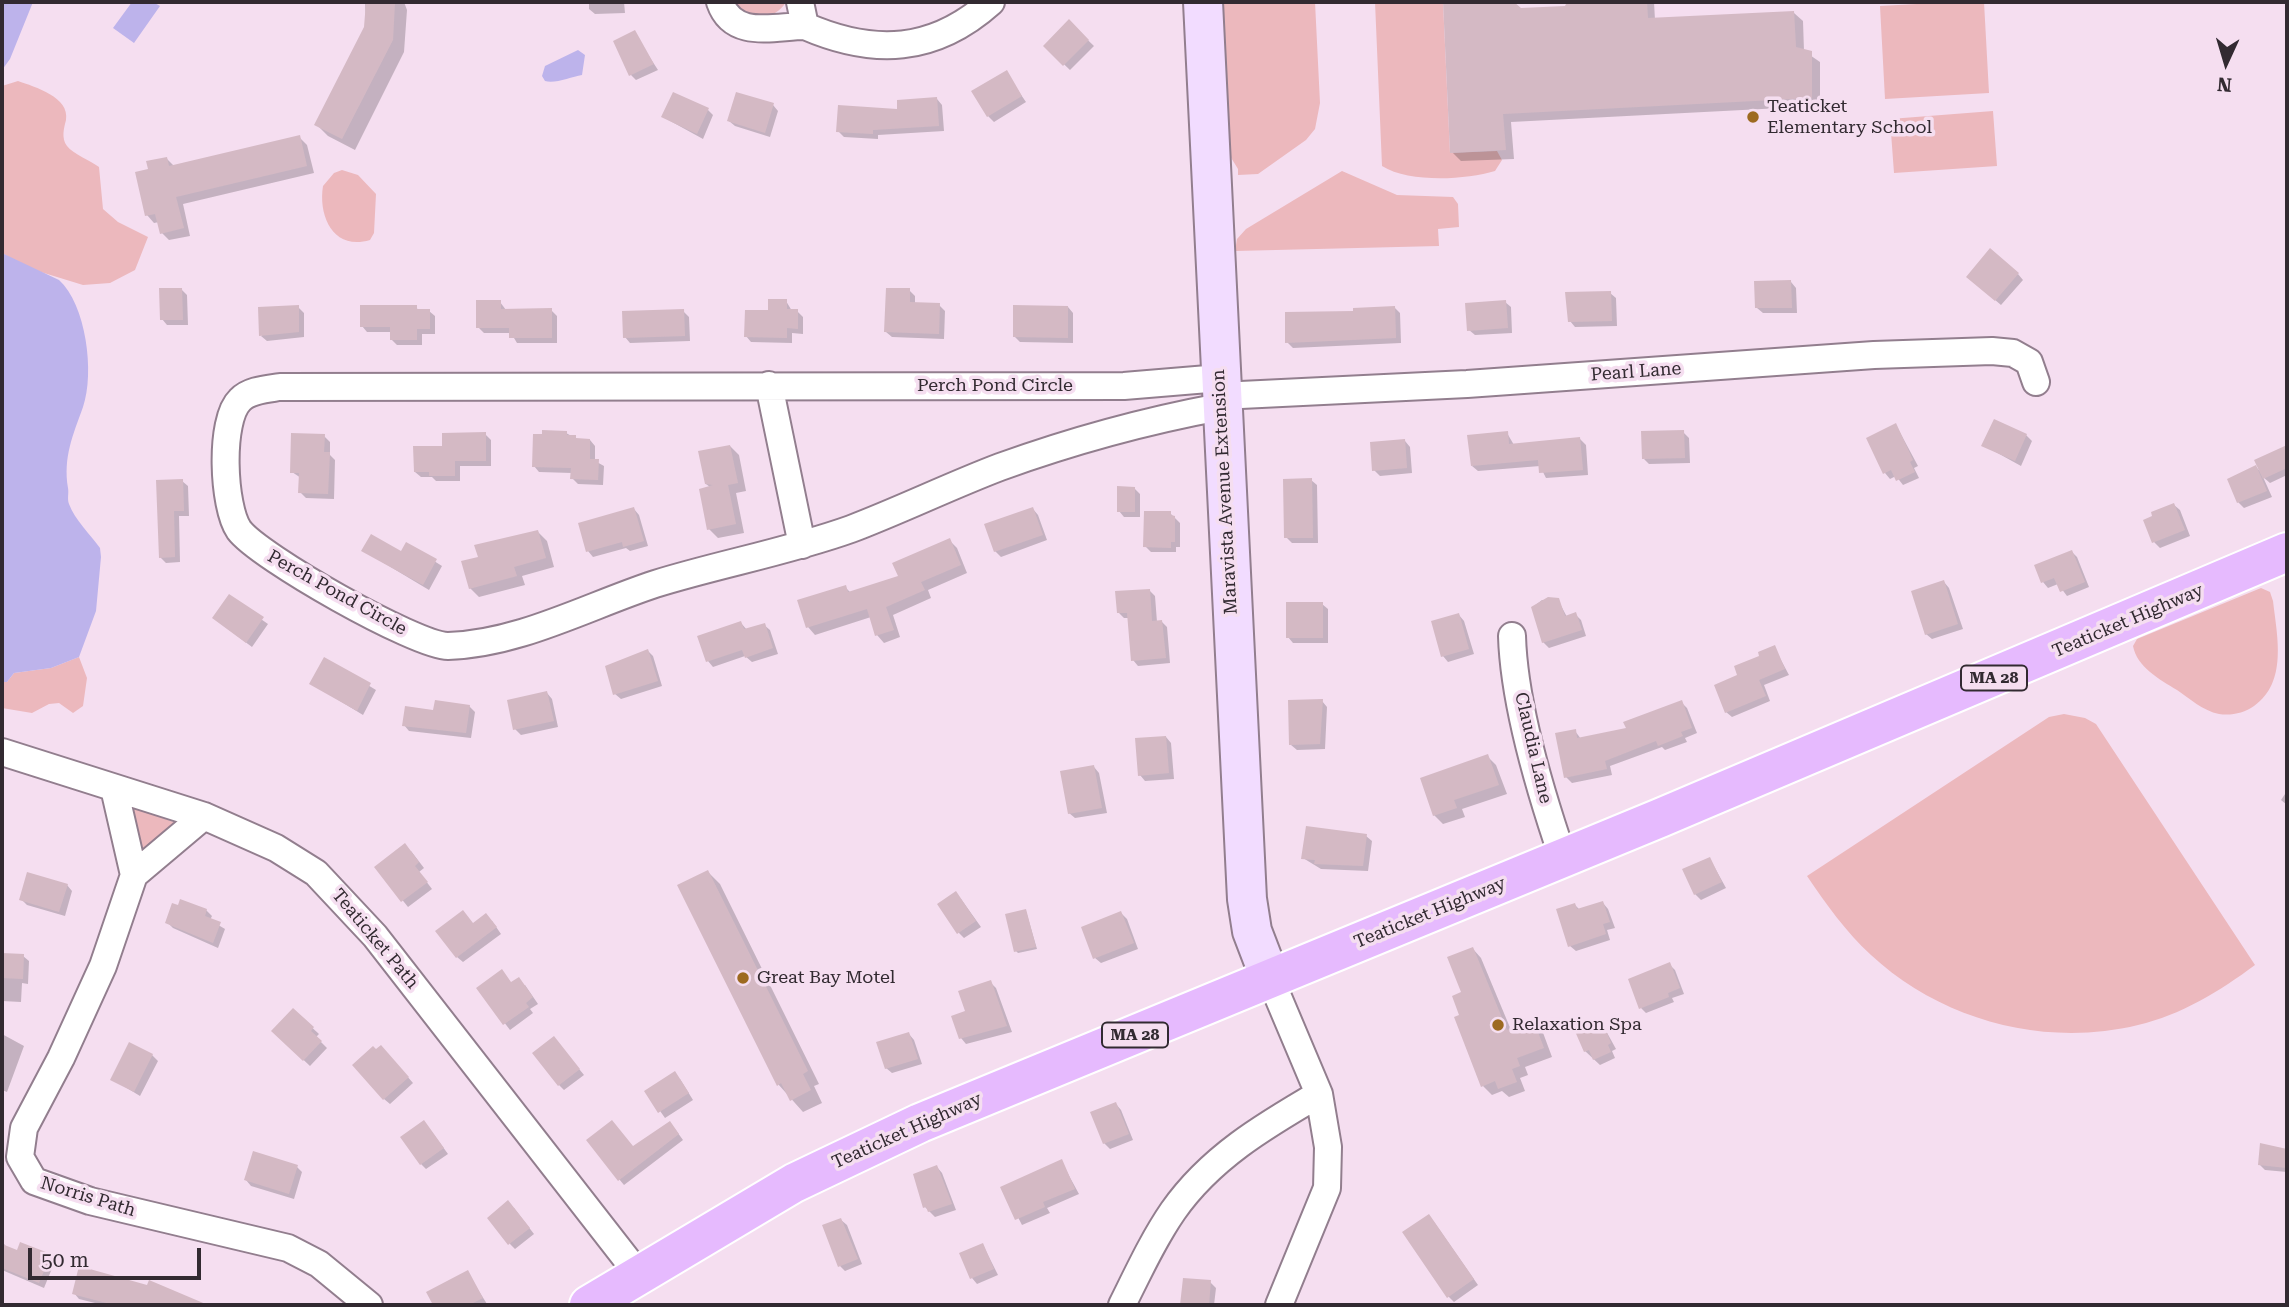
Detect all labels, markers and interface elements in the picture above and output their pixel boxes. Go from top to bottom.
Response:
north arrow [2191,28,2261,98]
text: N [2216,72,2233,96]
place label: Teaticket Elementary School [1767,96,1932,138]
marker: Teaticket Elementary School [1745,109,1761,125]
street label: Pearl Lane [1590,358,1682,386]
street label: Maravista Avenue Extension [1208,369,1242,615]
street label: Perch Pond Circle [917,375,1073,397]
street label: Perch Pond Circle [264,546,410,640]
street label: Teaticket Highway [2049,579,2207,663]
road number: MA 28 [1961,666,2027,691]
street label: Claudia Lane [1510,690,1556,806]
street label: Teaticket Highway [1351,873,1509,953]
street label: Teaticket Path [327,885,423,993]
place label: Great Bay Motel [757,967,895,989]
marker: Great Bay Motel [735,970,751,986]
place label: Relaxation Spa [1512,1014,1642,1036]
marker: Relaxation Spa [1490,1017,1506,1033]
road number: MA 28 [1102,1023,1168,1048]
street label: Teaticket Highway [829,1088,985,1174]
street label: Norris Path [38,1172,138,1222]
scale bar [32,1234,205,1278]
text: 50 m [41,1248,89,1272]

